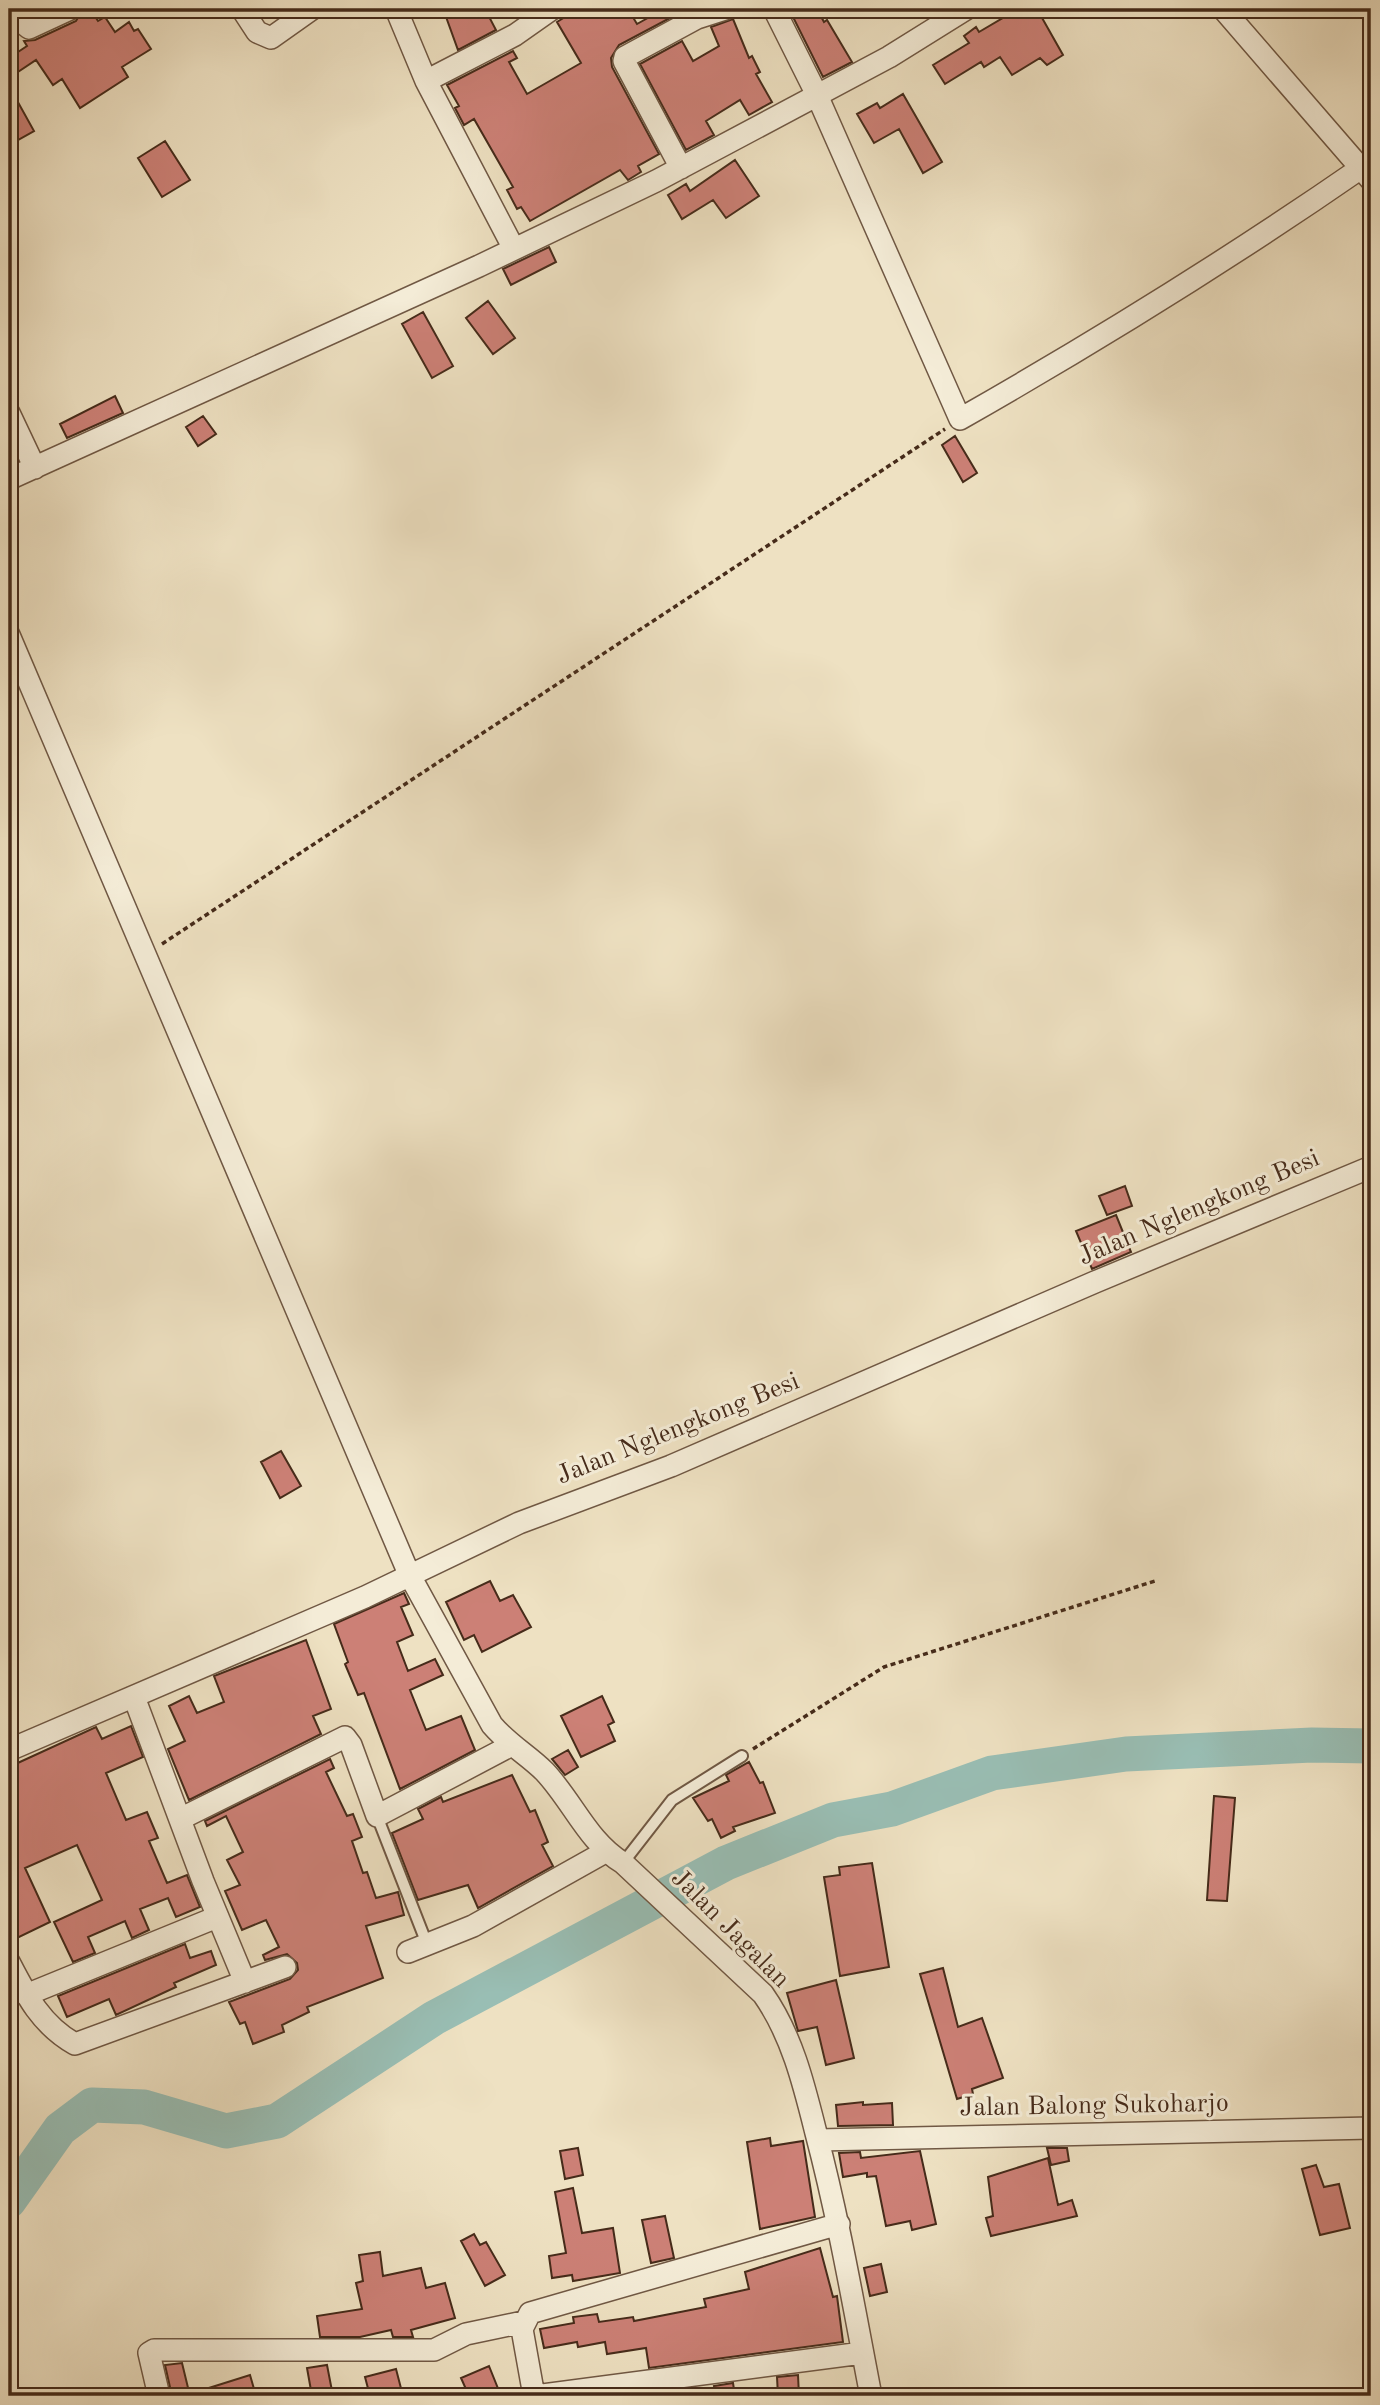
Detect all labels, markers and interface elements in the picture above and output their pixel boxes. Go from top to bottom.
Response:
street label: Jalan Nglengkong Besi [1075,1145,1323,1271]
street label: Jalan Nglengkong Besi [553,1368,803,1490]
street label: Jalan Jagalan [666,1865,794,1993]
street label: Jalan Balong Sukoharjo [959,2091,1229,2121]

